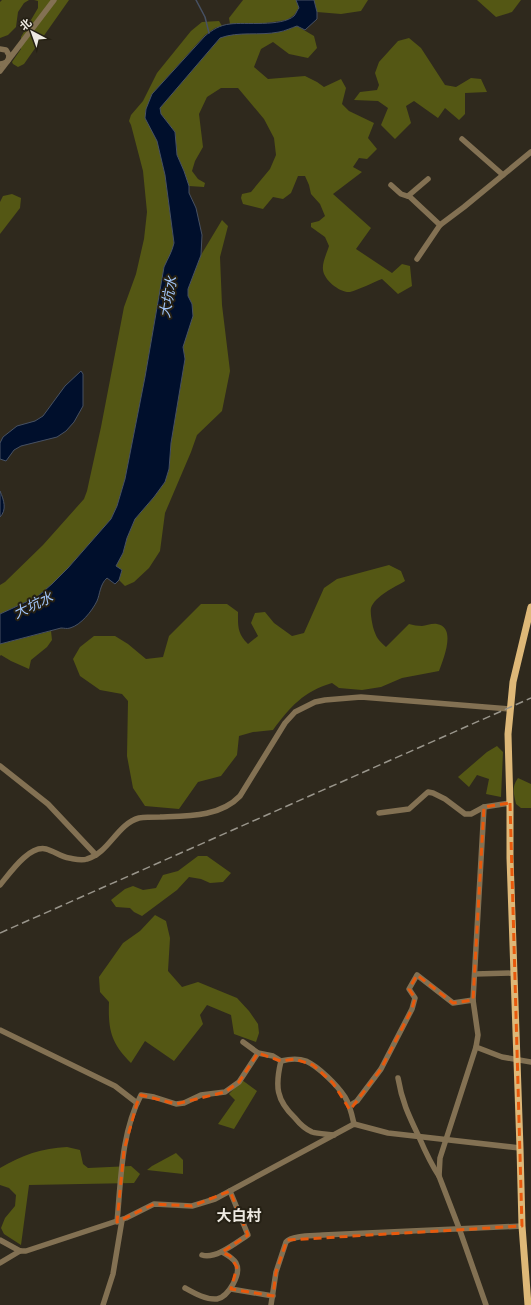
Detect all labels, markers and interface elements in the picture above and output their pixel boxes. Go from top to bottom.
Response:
north arrow [12,12,52,52]
text: 北 [17,16,34,33]
water label: 大坑水 [156,274,180,319]
water label: 大坑水 [11,588,56,621]
district label: 大白村 [216,1207,262,1224]

